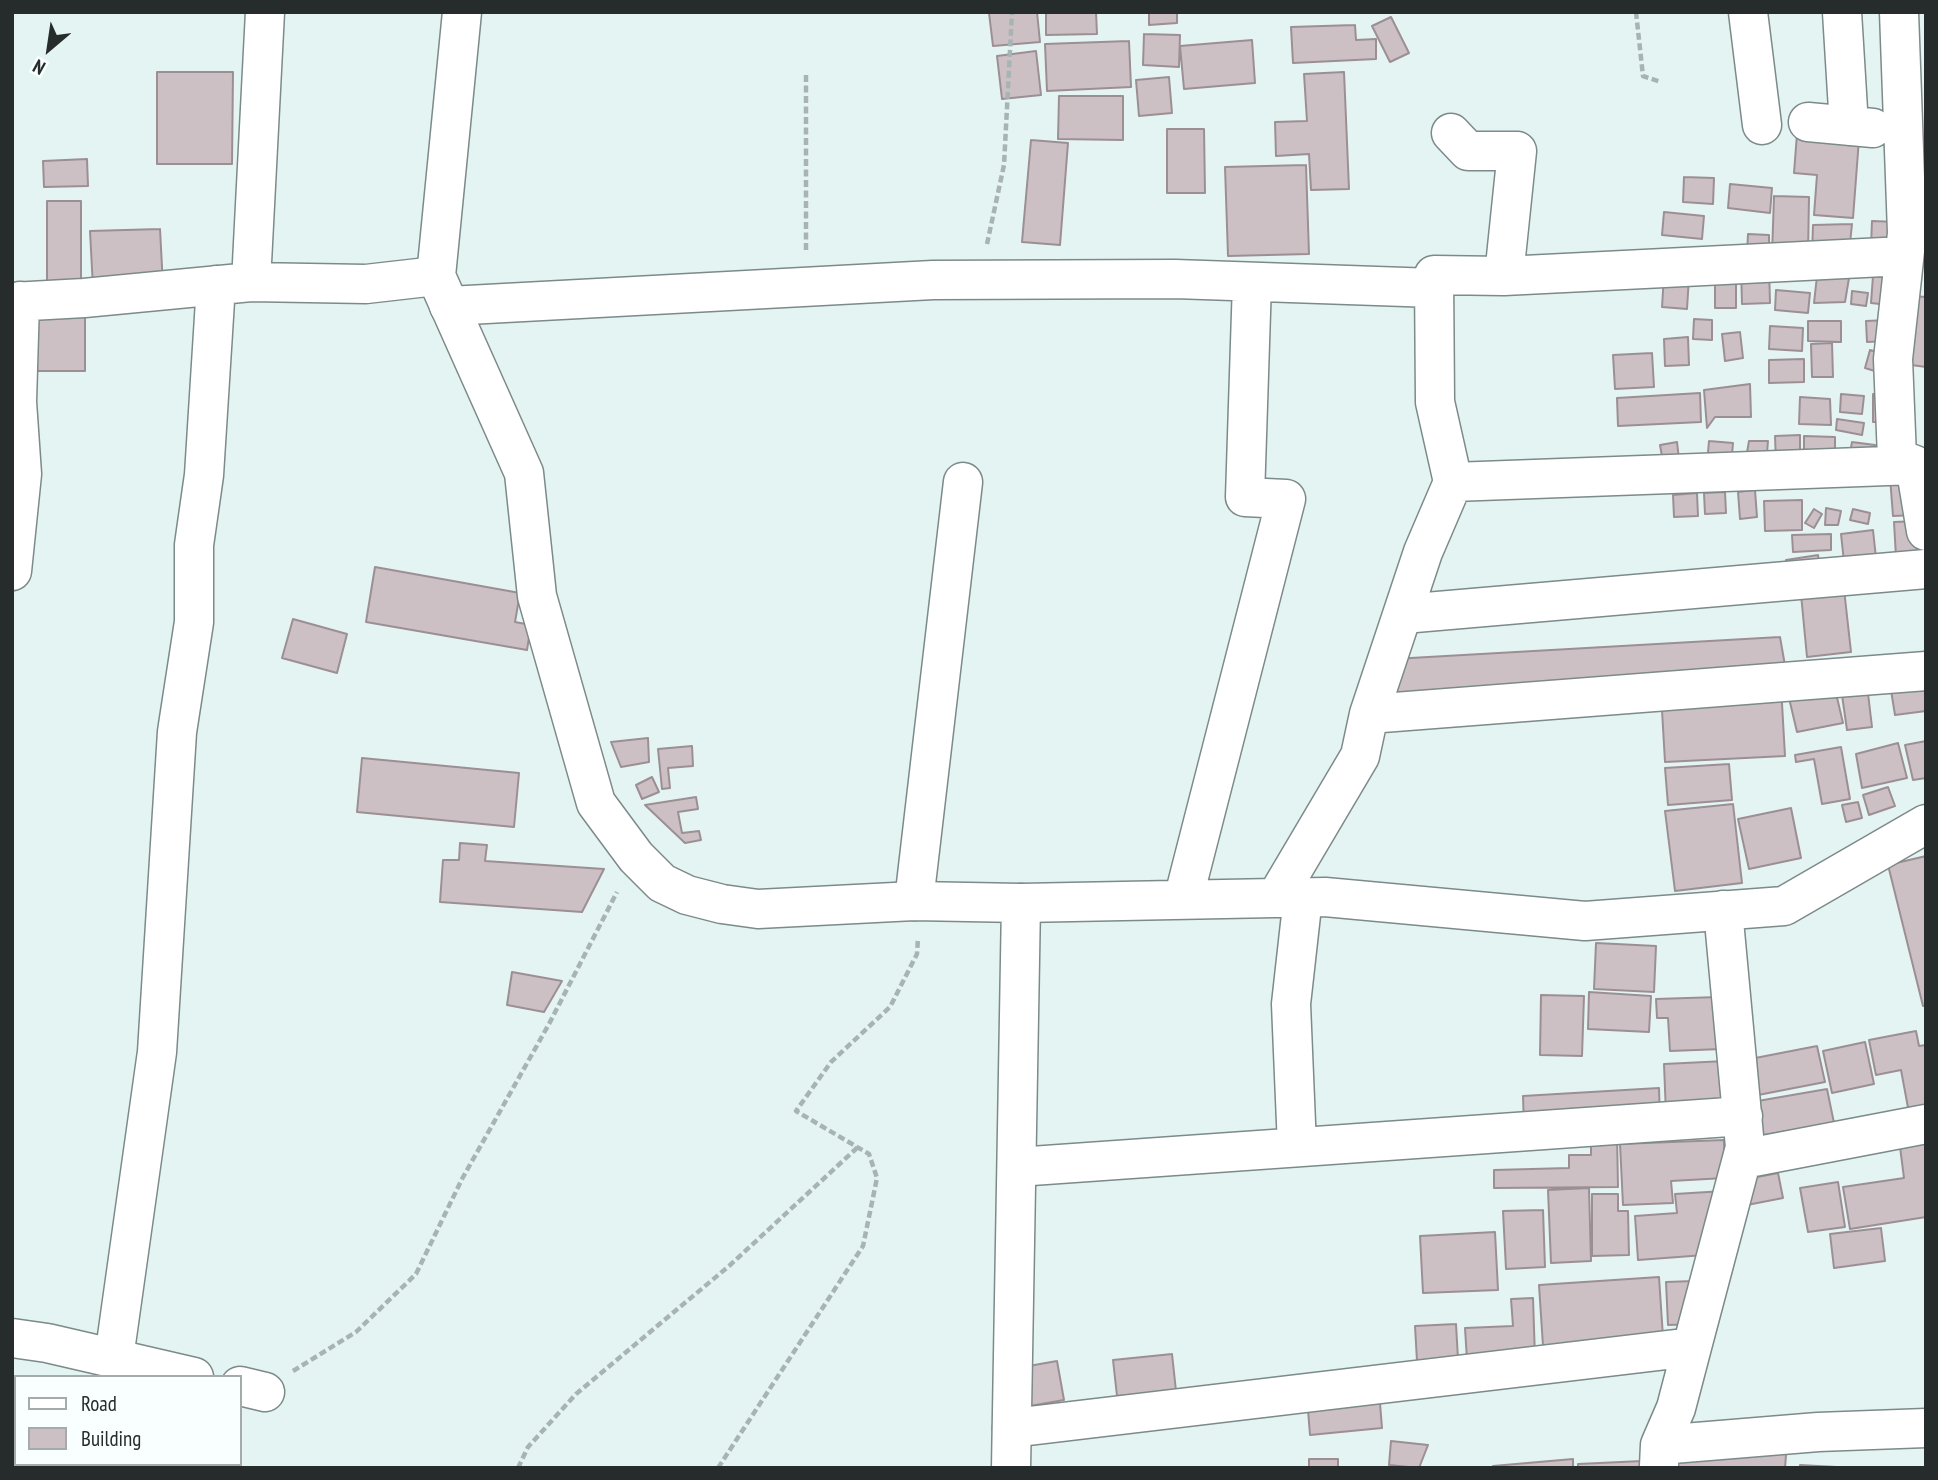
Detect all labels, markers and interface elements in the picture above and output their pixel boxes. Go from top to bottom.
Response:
north arrow [14,14,84,84]
text: N [29,54,49,80]
legend [14,1375,242,1466]
text: Road [81,1390,117,1417]
text: Building [81,1425,141,1452]

